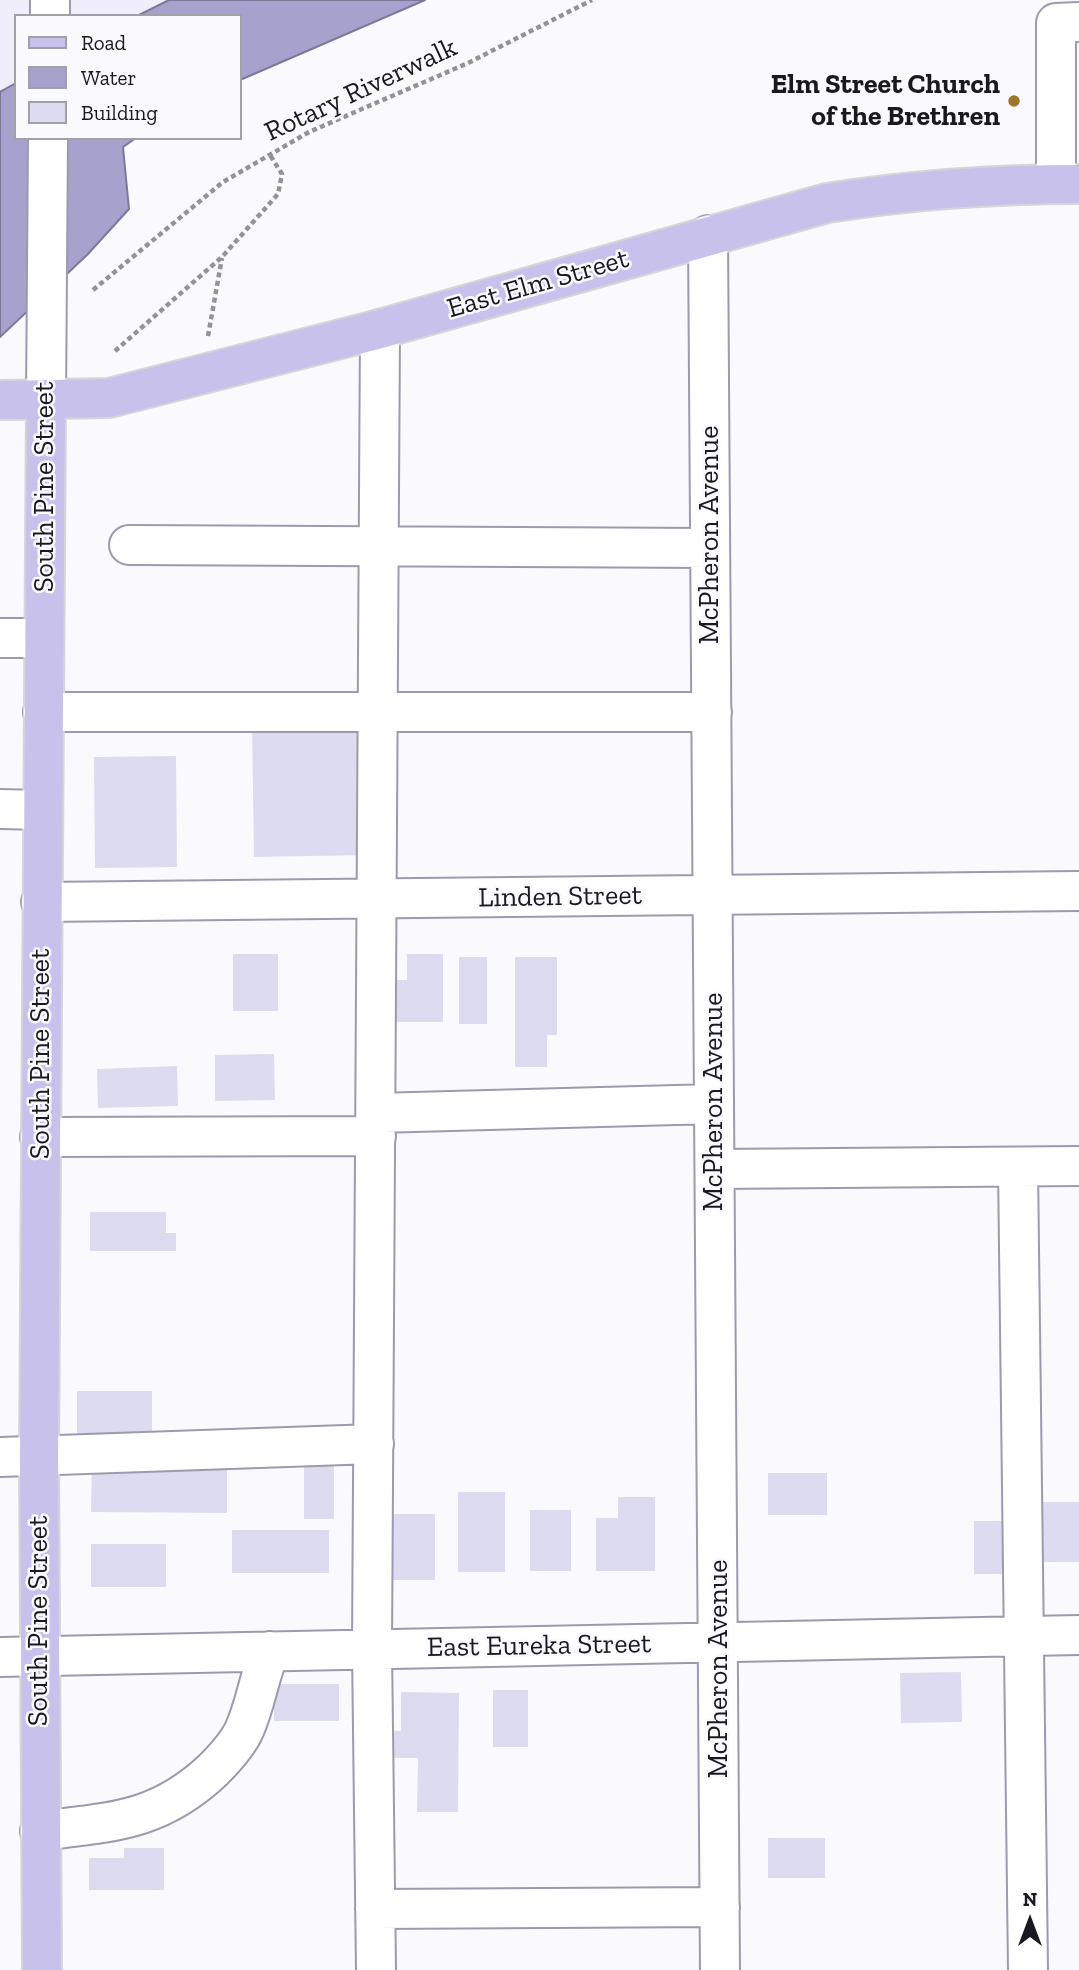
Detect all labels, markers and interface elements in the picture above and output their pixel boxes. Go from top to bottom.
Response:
legend [14,14,242,140]
text: Road [81,30,126,55]
street label: Rotary Riverwalk [260,31,462,149]
text: Water [81,65,136,90]
place label: Elm Street Church of the Brethren [771,68,1000,134]
marker: Elm Street Church of the Brethren [1006,93,1022,109]
text: Building [81,100,158,125]
street label: East Elm Street [443,242,633,326]
street label: South Pine Street [28,382,62,592]
street label: McPheron Avenue [693,426,727,644]
street label: Linden Street [478,879,642,915]
street label: South Pine Street [24,949,58,1159]
street label: McPheron Avenue [697,993,731,1211]
street label: South Pine Street [22,1516,56,1726]
street label: McPheron Avenue [702,1560,736,1778]
street label: East Eureka Street [427,1627,651,1665]
north arrow [995,1886,1065,1956]
text: N [1023,1888,1037,1911]

